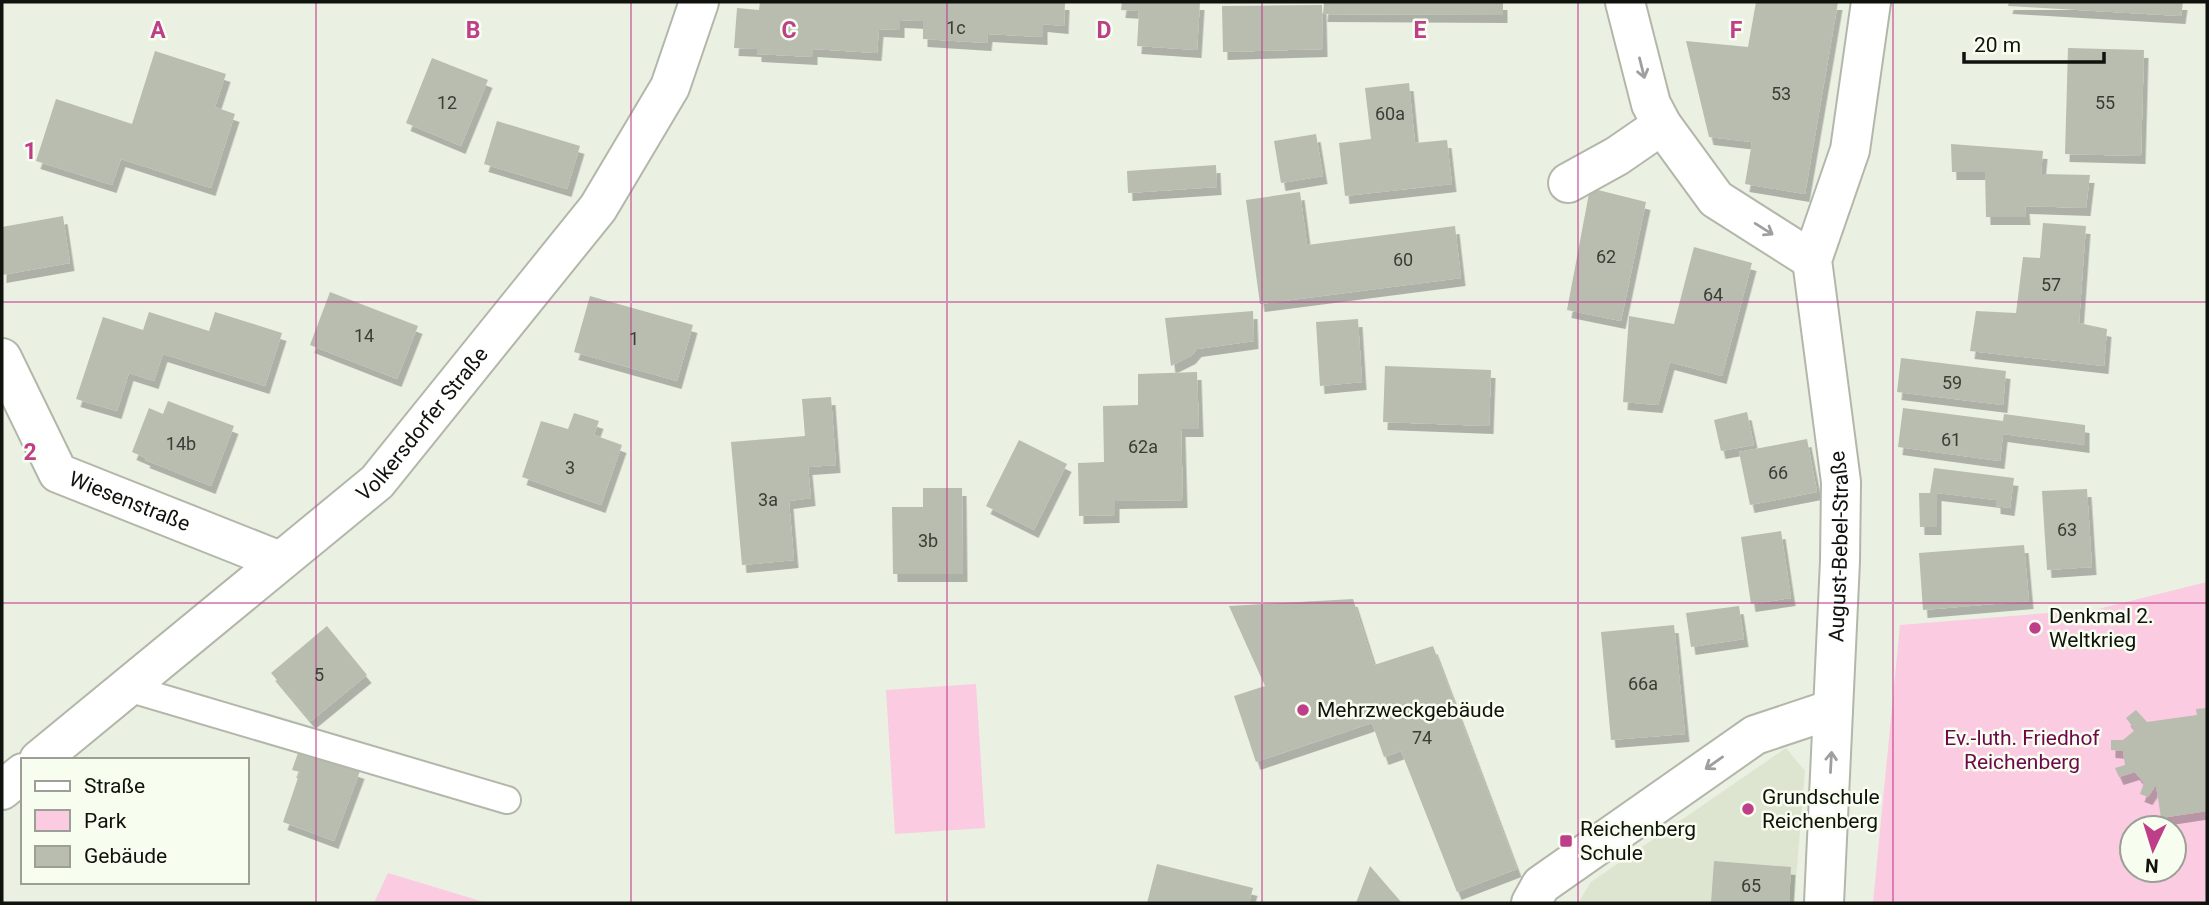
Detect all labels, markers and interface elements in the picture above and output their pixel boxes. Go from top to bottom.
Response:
text: A [150,17,166,44]
text: B [466,17,480,44]
text: C [781,17,797,44]
house number: 1c [946,17,966,38]
text: D [1097,17,1111,44]
text: E [1414,17,1427,44]
text: F [1730,17,1743,44]
scale bar [1964,21,2104,65]
text: 20 m [1974,33,2021,57]
one-way arrow [1636,56,1649,79]
house number: 53 [1771,83,1791,104]
house number: 12 [437,92,457,113]
house number: 55 [2095,92,2115,113]
house number: 60a [1375,103,1405,124]
text: 1 [23,138,37,165]
one-way arrow [1754,222,1773,237]
house number: 62 [1596,246,1616,267]
house number: 60 [1393,249,1413,270]
house number: 57 [2041,274,2061,295]
house number: 64 [1703,284,1723,305]
house number: 14 [354,325,374,346]
house number: 1 [629,328,639,349]
street label: Volkersdorfer Straße [352,343,493,506]
house number: 59 [1942,372,1962,393]
house number: 61 [1941,429,1961,450]
house number: 14b [166,433,196,454]
house number: 62a [1128,436,1158,457]
text: 2 [23,439,37,466]
street label: August-Bebel-Straße [1824,449,1853,643]
house number: 3 [565,457,575,478]
house number: 66 [1768,462,1788,483]
street label: Wiesenstraße [66,467,194,536]
house number: 3a [758,489,778,510]
house number: 63 [2057,519,2077,540]
house number: 3b [918,530,938,551]
place label: Denkmal 2. Weltkrieg [2049,604,2154,652]
marker: Denkmal 2. Weltkrieg [2027,620,2043,636]
house number: 5 [314,664,324,685]
house number: 66a [1628,673,1658,694]
place label: Mehrzweckgebäude [1317,698,1505,722]
marker: Mehrzweckgebäude [1295,702,1311,718]
park label: Ev.-luth. Friedhof Reichenberg [1944,726,2100,774]
house number: 74 [1412,727,1432,748]
one-way arrow [1824,750,1837,773]
one-way arrow [1705,756,1724,771]
legend [21,758,248,884]
text: Straße [84,774,145,798]
place label: Grundschule Reichenberg [1762,785,1880,833]
marker: Grundschule Reichenberg [1740,801,1756,817]
text: Park [84,809,127,833]
north arrow [2118,814,2188,884]
place label: Reichenberg Schule [1580,817,1696,865]
marker: Reichenberg Schule [1558,833,1574,849]
text: Gebäude [84,844,167,868]
text: N [2144,854,2159,877]
house number: 65 [1741,875,1761,896]

